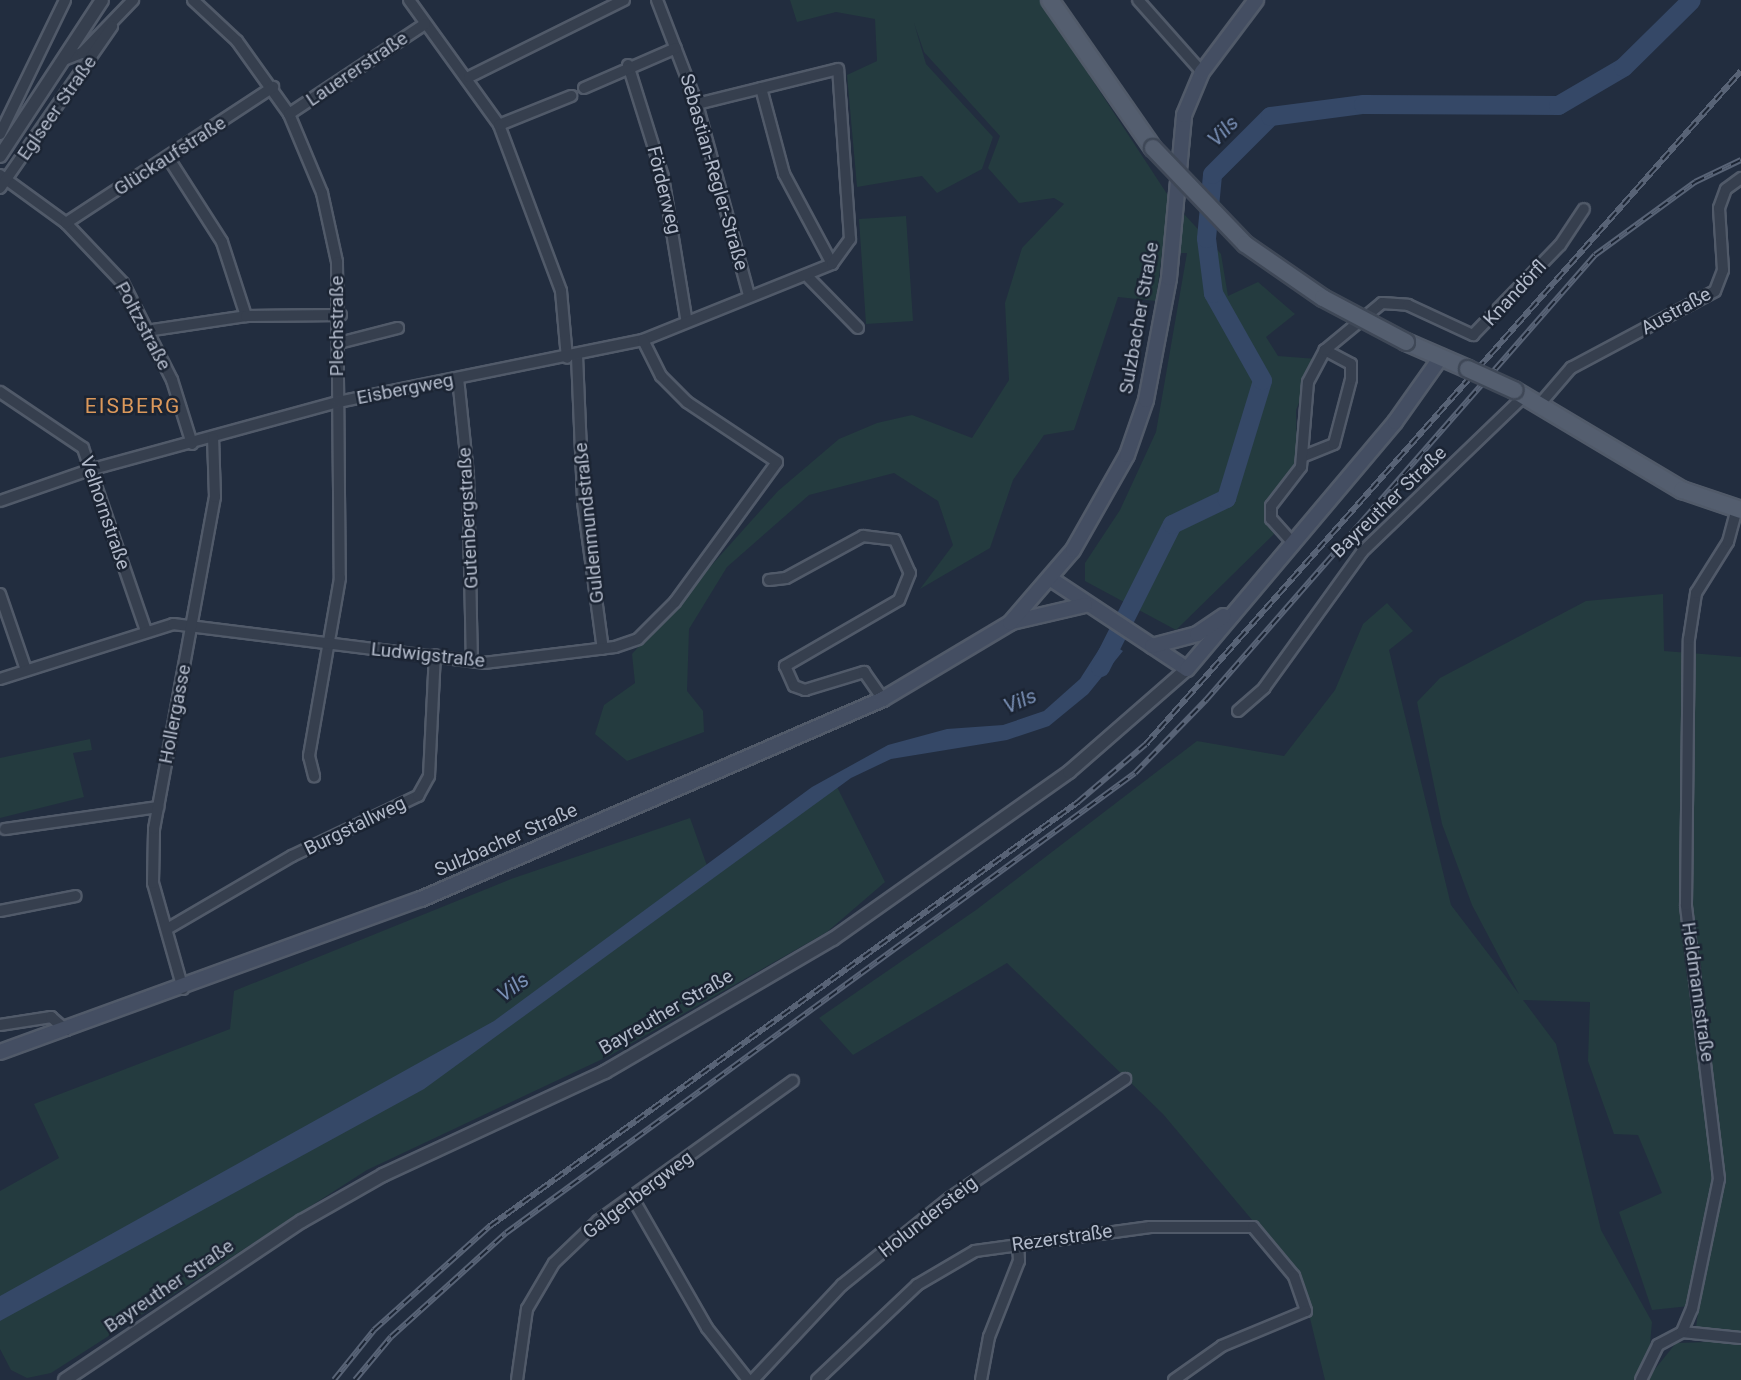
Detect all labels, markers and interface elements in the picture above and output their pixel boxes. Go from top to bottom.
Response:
street label: Lauererstraße [302,27,412,111]
street label: Eglseer Straße [13,51,101,165]
street label: Sebastian-Regler-Straße [675,71,753,273]
water label: Vils [1202,110,1244,152]
street label: Glückaufstraße [110,111,230,201]
street label: Förderweg [642,144,686,236]
street label: Sulzbacher Straße [1114,240,1164,396]
street label: Knandörfl [1479,255,1551,331]
street label: Plechstraße [326,276,348,376]
street label: Poltzstraße [110,278,176,374]
street label: Austraße [1637,282,1715,340]
street label: Eisbergweg [355,368,455,410]
district label: EISBERG [86,393,180,419]
street label: Bayreuther Straße [1327,441,1451,563]
street label: Guldenmundstraße [569,442,609,604]
street label: Gutenbergstraße [453,447,483,589]
street label: Velhornstraße [75,453,135,573]
street label: Ludwigstraße [370,638,486,672]
street label: Hollergasse [154,662,196,766]
water label: Vils [1000,683,1040,719]
street label: Burgstallweg [301,792,409,860]
street label: Sulzbacher Straße [431,798,581,882]
street label: Heldmannstraße [1677,921,1719,1063]
street label: Bayreuther Straße [595,964,737,1060]
water label: Vils [492,967,534,1007]
street label: Galgenbergweg [578,1146,698,1244]
street label: Holundersteig [874,1172,982,1262]
street label: Rezerstraße [1010,1220,1114,1256]
street label: Bayreuther Straße [100,1234,238,1338]

